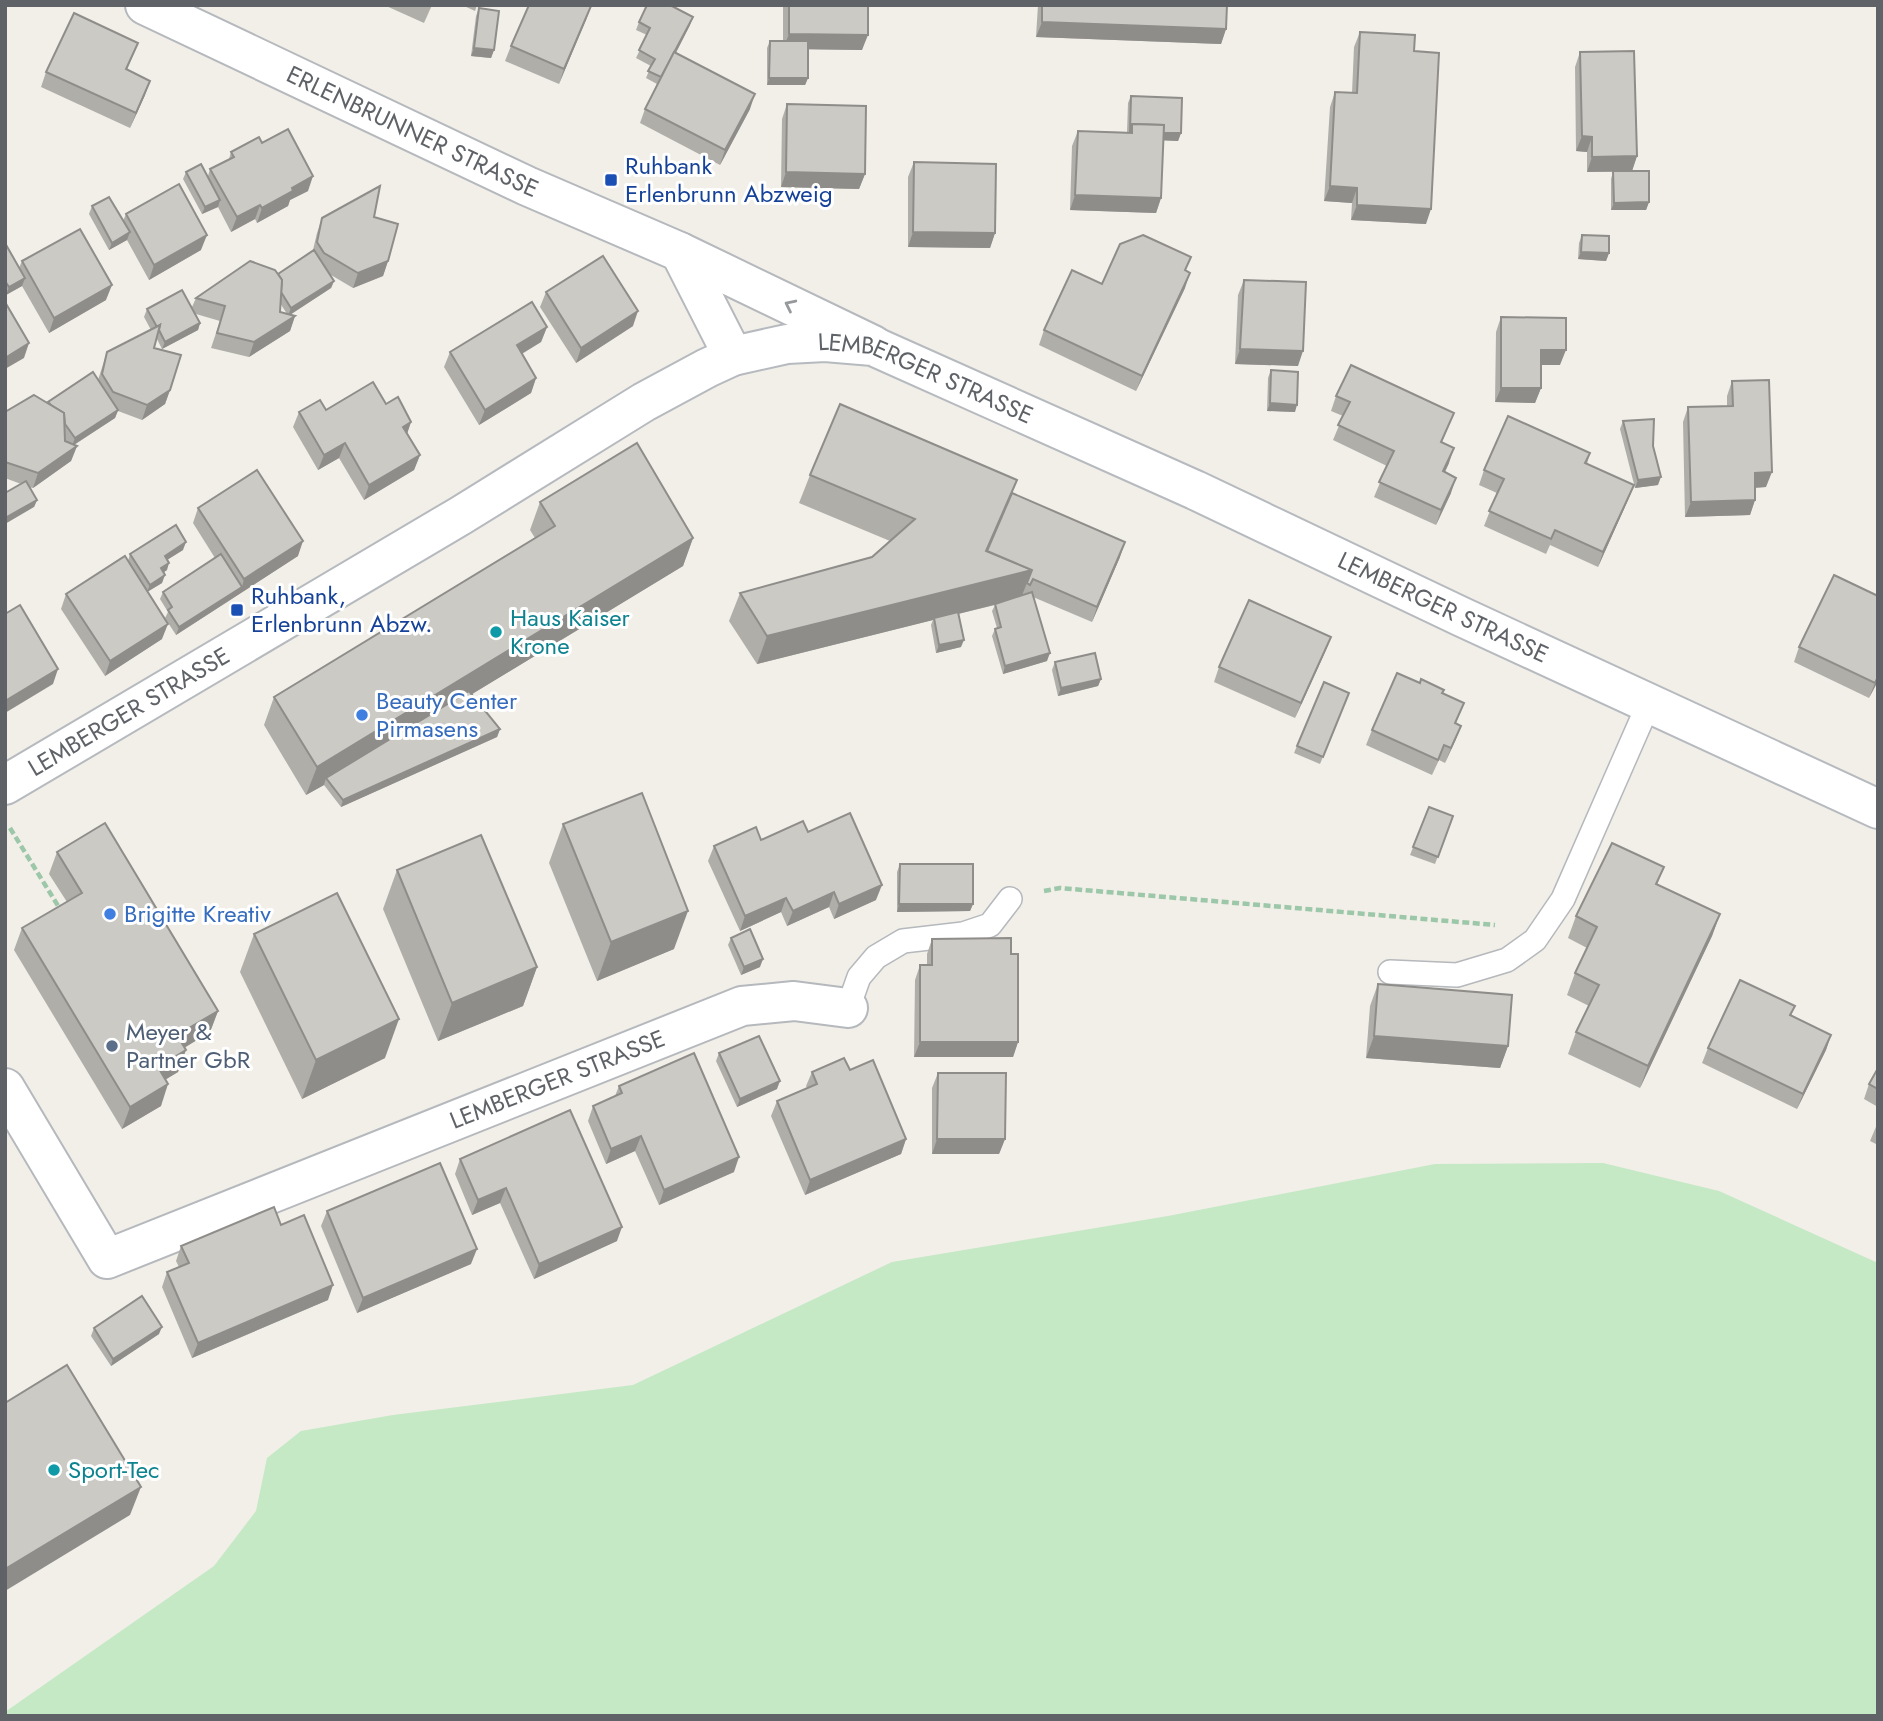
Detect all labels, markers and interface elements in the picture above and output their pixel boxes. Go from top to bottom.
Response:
street label: ERLENBRUNNER STRASSE [281,57,544,206]
place label: Ruhbank Erlenbrunn Abzweig [625,148,833,211]
marker: Ruhbank Erlenbrunn Abzweig [603,172,619,188]
one-way arrow [785,300,797,314]
street label: LEMBERGER STRASSE [817,324,1039,432]
street label: LEMBERGER STRASSE [1332,542,1554,672]
place label: Ruhbank, Erlenbrunn Abzw. [251,578,432,641]
place label: Haus Kaiser Krone [510,600,631,663]
marker: Ruhbank, Erlenbrunn Abzw. [229,602,245,618]
marker: Haus Kaiser Krone [488,624,504,640]
street label: LEMBERGER STRASSE [21,638,236,785]
place label: Beauty Center Pirmasens [376,683,518,746]
marker: Beauty Center Pirmasens [354,707,370,723]
place label: Brigitte Kreativ [124,896,271,931]
marker: Brigitte Kreativ [102,906,118,922]
place label: Meyer & Partner GbR [126,1014,251,1077]
street label: LEMBERGER STRASSE [444,1020,670,1138]
marker: Meyer & Partner GbR [104,1038,120,1054]
place label: Sport-Tec [68,1452,160,1487]
marker: Sport-Tec [46,1462,62,1478]

